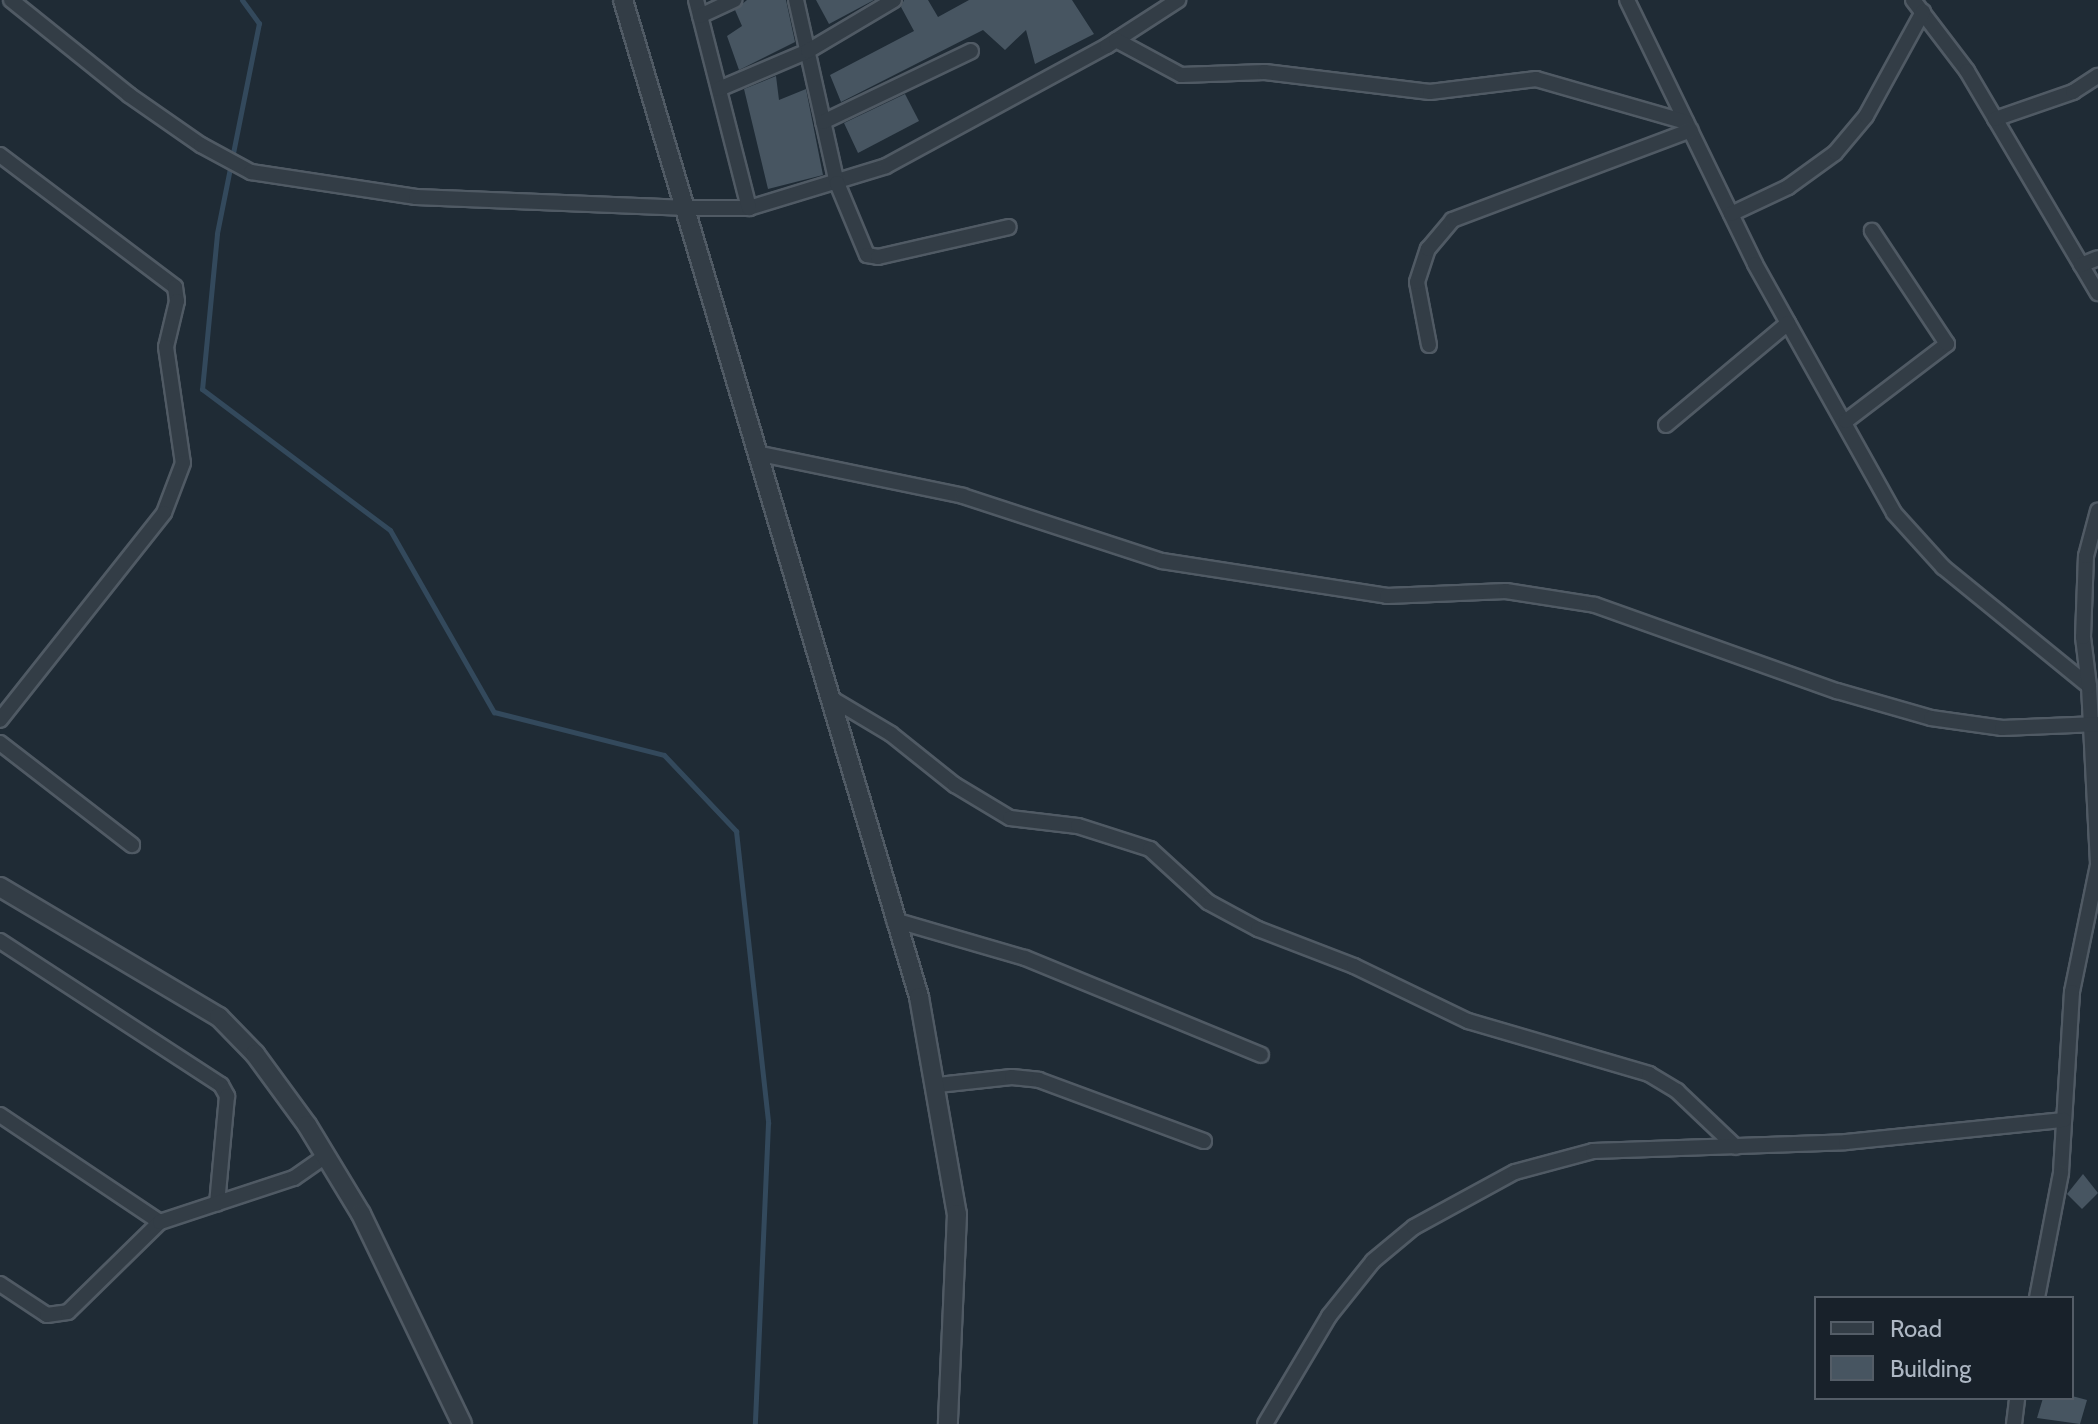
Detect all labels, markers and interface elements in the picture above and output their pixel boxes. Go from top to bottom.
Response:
legend [1814,1296,2074,1400]
text: Road [1890,1314,1942,1343]
text: Building [1890,1354,1971,1383]

